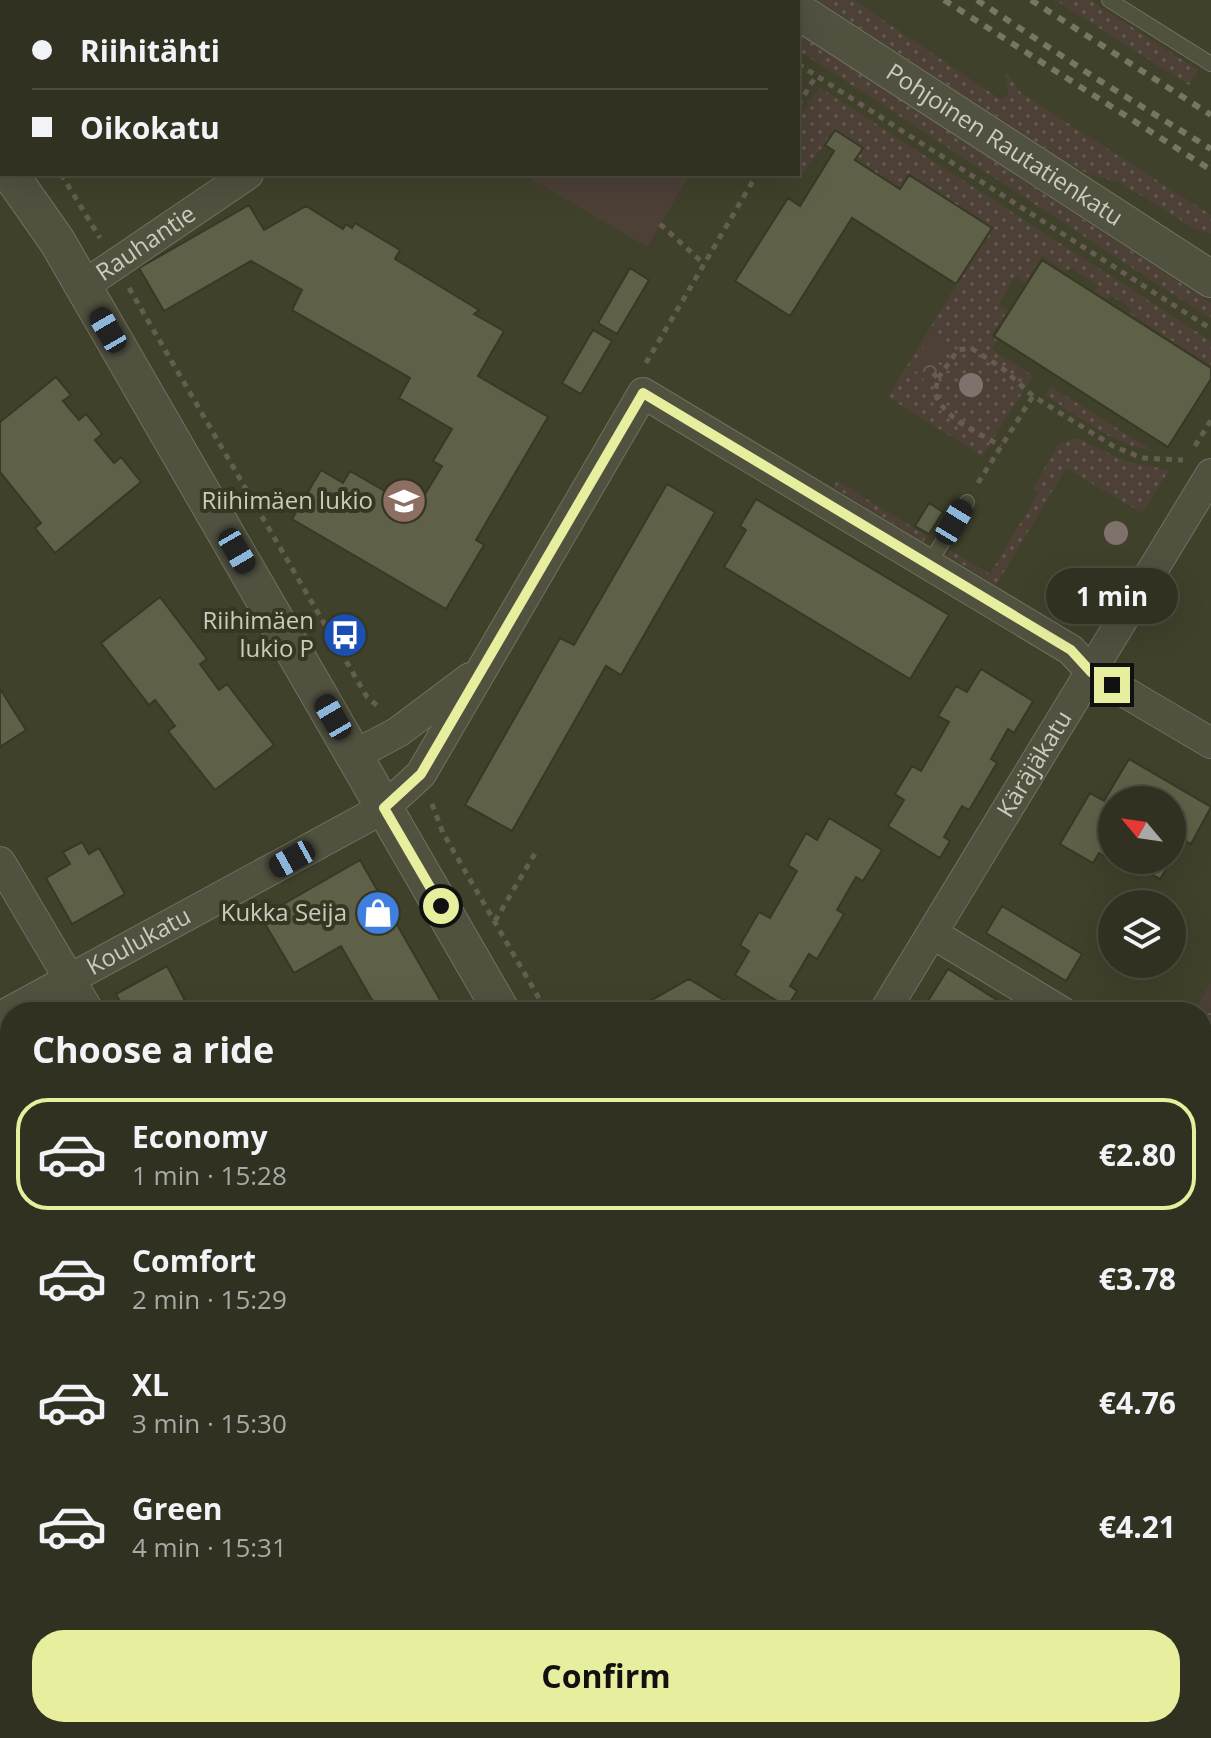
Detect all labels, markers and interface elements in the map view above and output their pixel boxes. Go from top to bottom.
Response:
text: Riihitähti [80,30,220,71]
street label: Pohjoinen Rautatienkatu [880,55,1130,233]
text: Oikokatu [80,107,220,148]
street label: Rauhantie [89,196,201,288]
car [86,303,130,357]
school or university icon: Riihimäen lukio [380,477,428,525]
place label: Riihimäen lukio [201,483,373,516]
car [931,495,977,549]
car [215,524,259,578]
callout: 1 min [1046,569,1178,625]
text: 1 min [1076,578,1148,614]
place label: Riihimäen lukio P [203,603,314,664]
bus stop icon: Riihimäen lukio P [321,611,369,659]
route end [1094,667,1130,703]
car [311,690,355,744]
street label: Käräjäkatu [988,704,1079,823]
north arrow [1098,786,1186,874]
map controls [1098,786,1186,978]
car [265,837,319,881]
route start [423,888,459,924]
shop icon: Kukka Seija [354,889,402,937]
button: layers [1098,890,1186,978]
place label: Kukka Seija [221,895,347,928]
street label: Koulukatu [80,898,196,982]
text: Choose a ride [32,1025,274,1074]
text: Economy [132,1116,268,1157]
icon: car [36,1118,108,1190]
text: €2.80 [1099,1134,1176,1175]
text: 1 min · 15:28 [132,1157,287,1193]
text: Comfort [132,1240,256,1281]
icon: car [36,1242,108,1314]
text: €3.78 [1099,1258,1176,1299]
text: 2 min · 15:29 [132,1281,287,1317]
text: XL [132,1364,169,1405]
icon: car [36,1366,108,1438]
text: €4.76 [1099,1382,1176,1423]
text: 3 min · 15:30 [132,1405,287,1441]
text: Green [132,1488,223,1529]
icon: car [36,1490,108,1562]
text: €4.21 [1099,1506,1176,1547]
text: 4 min · 15:31 [132,1529,287,1565]
button: Confirm [32,1630,1180,1722]

